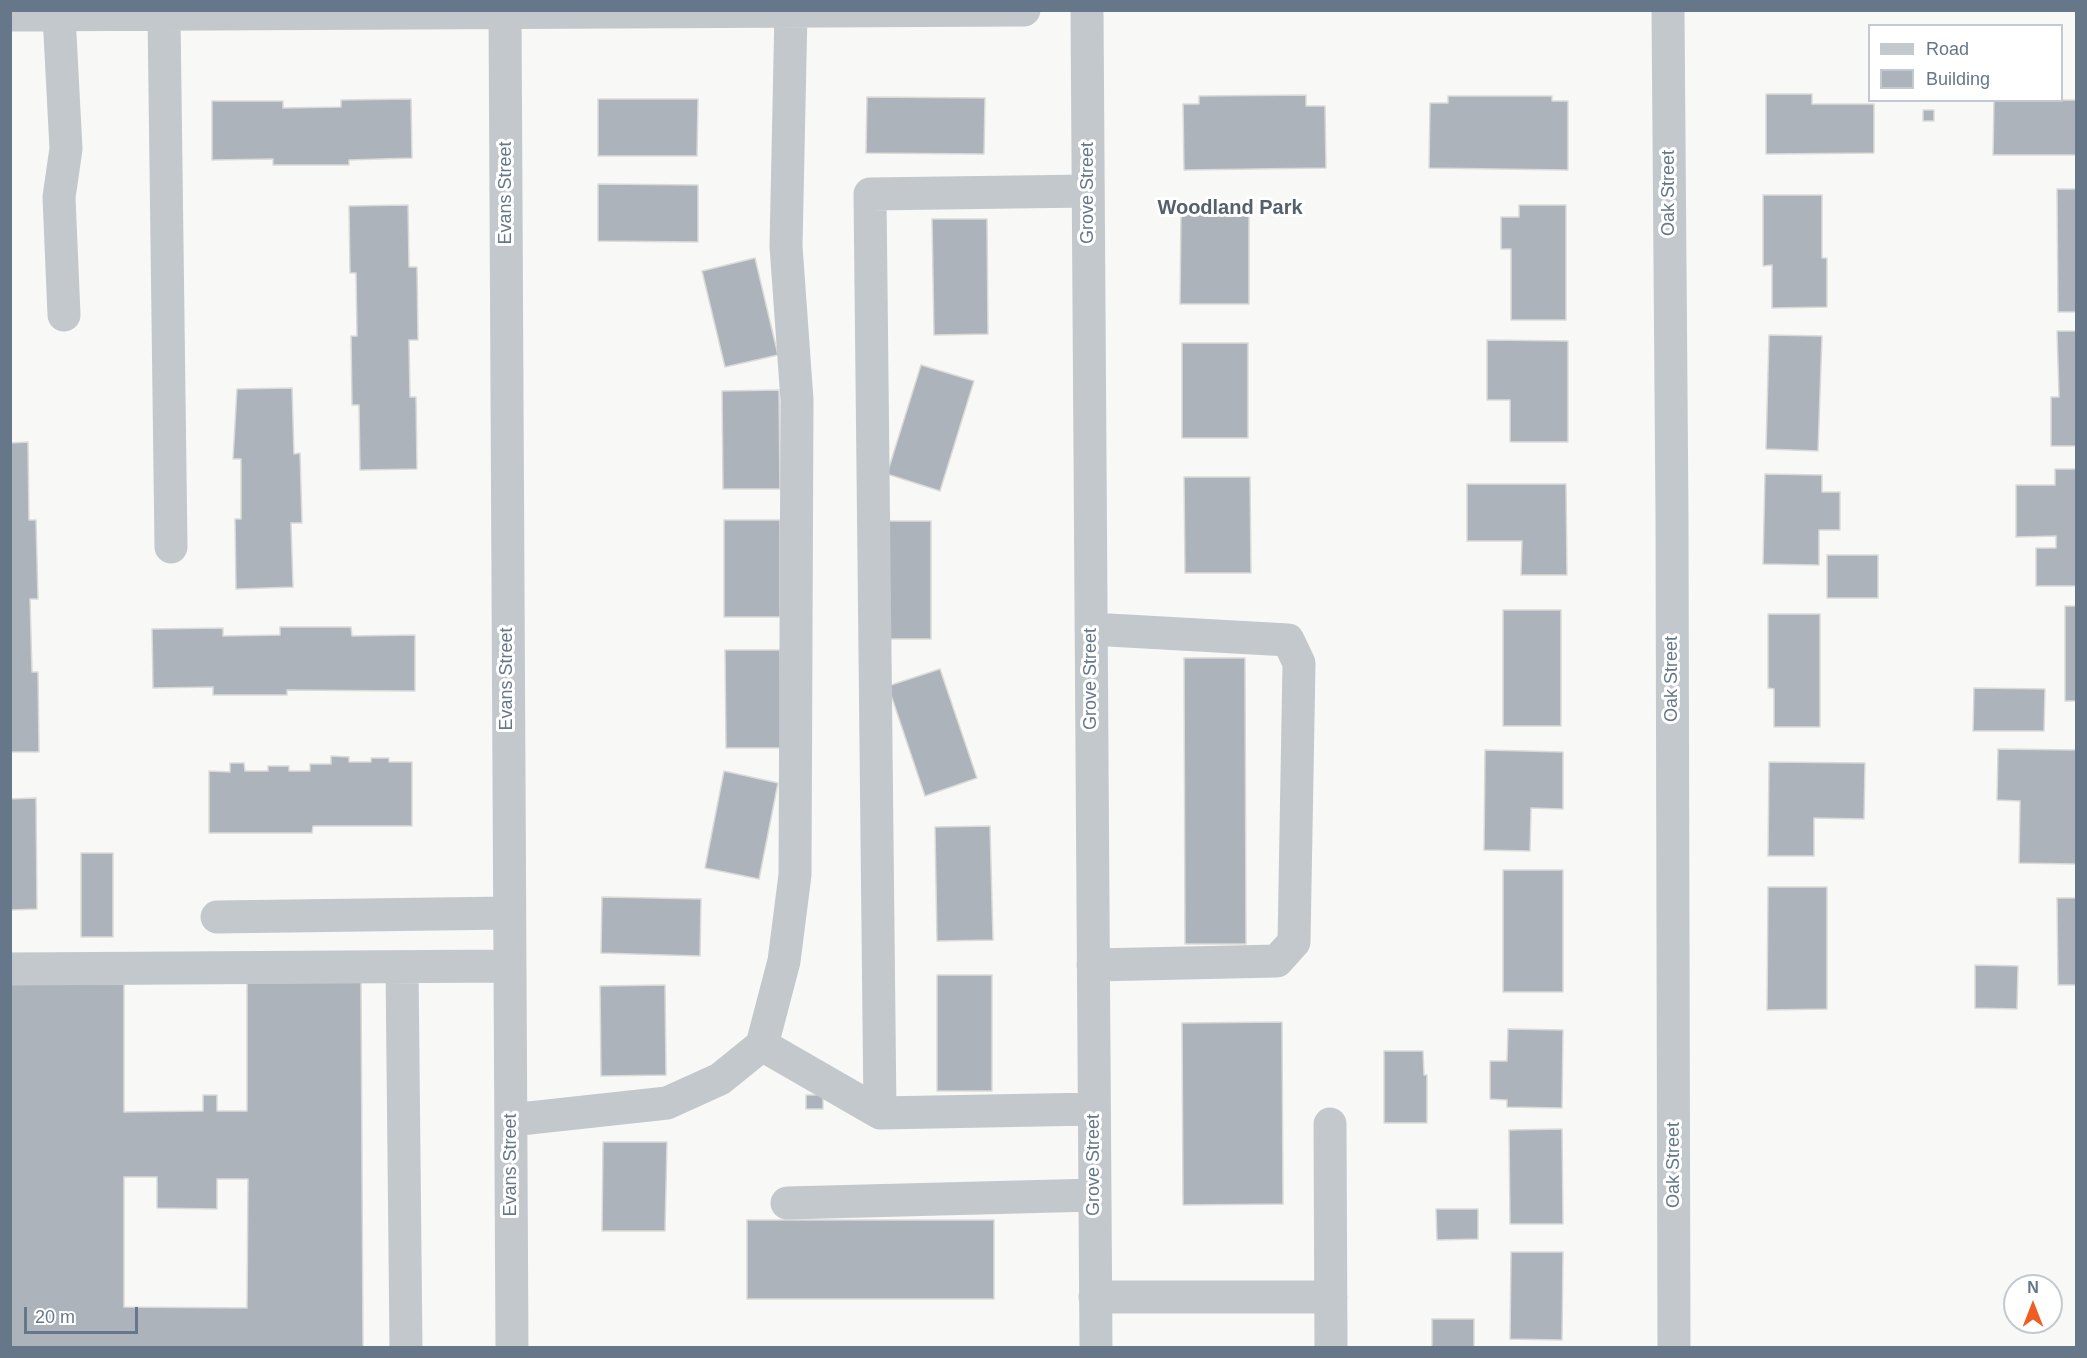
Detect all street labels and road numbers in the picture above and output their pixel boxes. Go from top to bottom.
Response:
street label: Evans Street [495,141,517,245]
street label: Grove Street [1077,142,1099,244]
street label: Oak Street [1658,150,1680,236]
street label: Evans Street [496,627,518,731]
street label: Grove Street [1080,628,1102,730]
street label: Oak Street [1661,636,1683,722]
street label: Evans Street [500,1113,522,1217]
street label: Grove Street [1083,1114,1105,1216]
street label: Oak Street [1663,1122,1685,1208]

